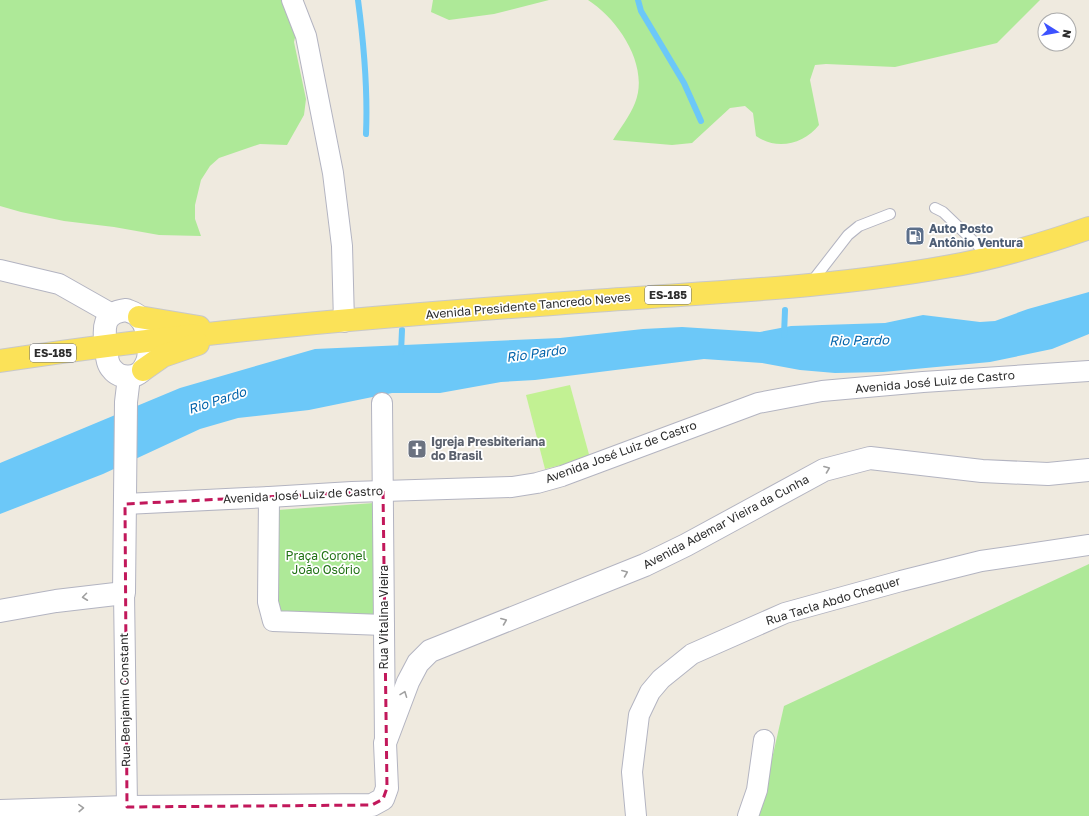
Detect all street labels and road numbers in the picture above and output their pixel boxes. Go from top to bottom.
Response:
road number: ES-185 [645,286,691,304]
street label: Avenida Presidente Tancredo Neves [425,289,631,322]
road number: ES-185 [30,344,76,362]
street label: Avenida José Luiz de Castro [855,367,1015,396]
street label: Avenida José Luiz de Castro [543,417,699,486]
street label: Avenida Ademar Vieira da Cunha [640,471,811,572]
street label: Avenida José Luiz de Castro [223,483,383,506]
street label: Rua Vitalina Vieira [376,565,391,669]
street label: Rua Tacla Abdo Chequer [764,573,902,628]
street label: Rua Benjamin Constant [116,633,133,767]

